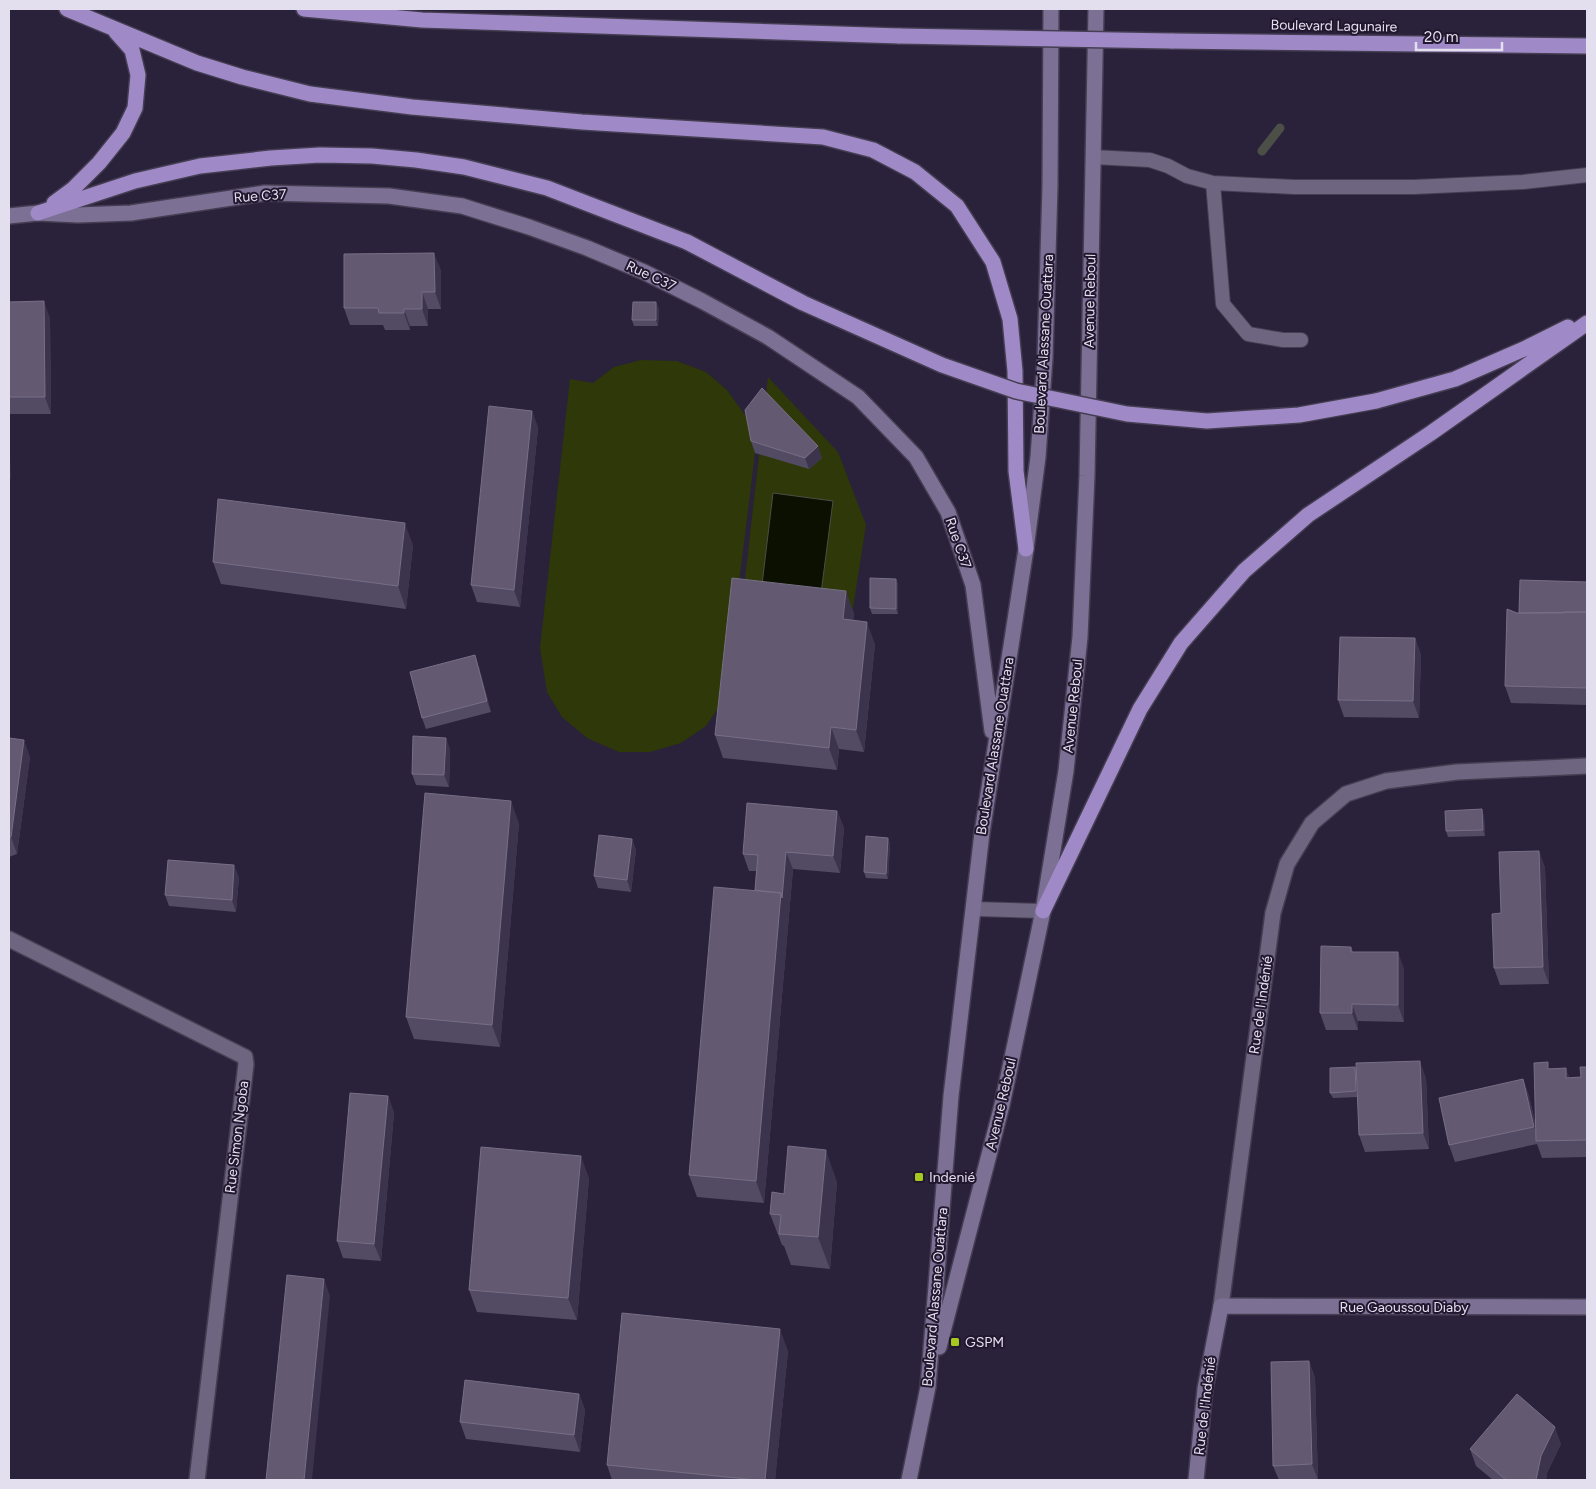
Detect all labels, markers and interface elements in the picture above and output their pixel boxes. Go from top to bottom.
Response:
street label: Boulevard Lagunaire [1271,16,1398,36]
scale bar [1416,20,1502,52]
text: 20 m [1424,28,1458,46]
street label: Rue C37 [233,186,287,206]
street label: Boulevard Alassane Ouattara [1031,254,1057,434]
street label: Avenue Reboul [1081,254,1099,348]
street label: Rue C37 [623,257,679,295]
street label: Rue C37 [941,515,975,571]
street label: Boulevard Alassane Ouattara [973,656,1017,836]
street label: Avenue Reboul [1060,658,1086,754]
street label: Rue de l'Indénié [1246,954,1276,1055]
street label: Avenue Reboul [982,1056,1020,1152]
street label: Rue Simon Ngoba [222,1080,252,1194]
place label: Indenié [929,1169,976,1186]
marker: Indenié [913,1171,925,1183]
street label: Boulevard Alassane Ouattara [919,1207,951,1387]
street label: Rue Gaoussou Diaby [1339,1299,1469,1316]
place label: GSPM [965,1334,1004,1351]
marker: GSPM [949,1336,961,1348]
street label: Rue de l'Indénié [1191,1355,1220,1456]

